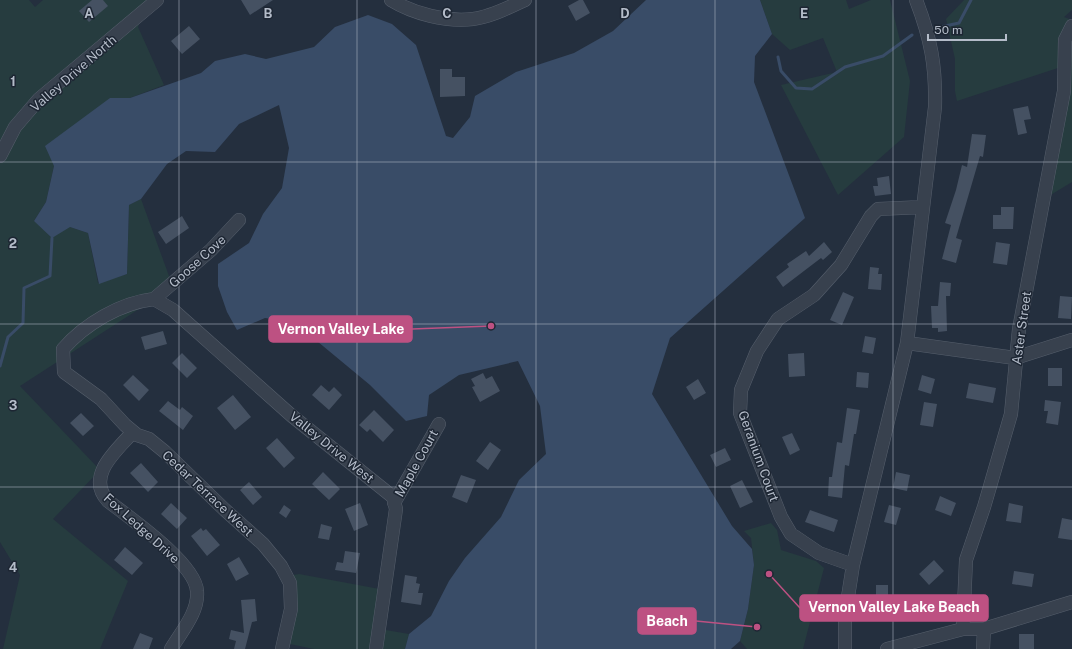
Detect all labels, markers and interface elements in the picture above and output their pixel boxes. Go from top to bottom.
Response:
text: A [84,6,94,21]
text: B [264,6,273,21]
text: C [442,6,452,21]
text: D [620,6,630,21]
text: E [800,6,808,21]
scale bar [928,16,1006,42]
text: 50 m [934,23,962,37]
street label: Valley Drive North [27,32,119,115]
text: 1 [10,74,16,89]
street label: Goose Cove [166,232,229,291]
text: 2 [9,236,17,251]
street label: Aster Street [1009,290,1034,366]
callout: Vernon Valley Lake [269,316,412,342]
text: Vernon Valley Lake [278,321,404,337]
text: 3 [9,398,18,413]
street label: Valley Drive West [286,409,377,486]
street label: Geranium Court [735,409,782,504]
street label: Maple Court [392,427,441,499]
street label: Cedar Terrace West [159,447,256,539]
street label: Fox Ledge Drive [101,490,183,566]
text: 4 [9,560,18,575]
callout: Vernon Valley Lake Beach [800,595,988,621]
text: Vernon Valley Lake Beach [808,599,980,615]
callout: Beach [638,608,696,634]
text: Beach [646,613,688,629]

